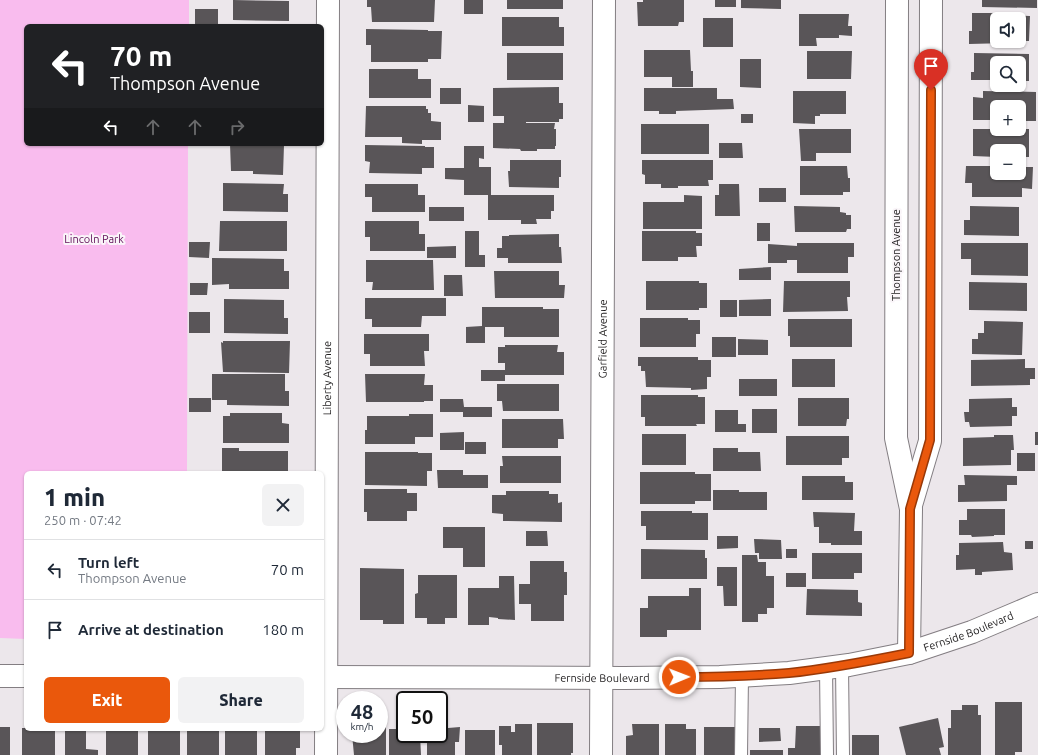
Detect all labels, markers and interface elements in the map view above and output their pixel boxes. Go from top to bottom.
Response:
map controls [990,12,1026,180]
button: sound [990,12,1026,48]
icon: left [44,40,96,92]
text: 70 m [110,40,172,71]
pin [914,49,948,90]
icon: arrive [920,55,942,77]
button: search [990,56,1026,92]
text: Thompson Avenue [110,73,260,93]
button: + [990,100,1026,136]
icon: left [100,116,122,138]
icon: ahead [142,116,164,138]
icon: ahead [184,116,206,138]
icon: right [226,116,248,138]
button: − [990,144,1026,180]
street label: Thompson Avenue [890,209,902,301]
park label: Lincoln Park [64,233,124,245]
street label: Garfield Avenue [596,299,609,379]
street label: Liberty Avenue [321,341,333,415]
text: 1 min [44,484,105,511]
button: close [262,484,304,526]
text: 250 m · 07:42 [44,513,122,527]
text: Turn left [78,554,139,571]
icon: left [44,559,66,581]
text: 70 m [271,561,304,578]
text: Thompson Avenue [78,571,187,585]
street label: Fernside Boulevard [922,609,1015,654]
icon: arrive [44,619,66,641]
text: Arrive at destination [78,621,224,638]
text: 180 m [262,621,304,638]
position arrow [658,656,700,698]
street label: Fernside Boulevard [554,672,650,684]
button: Exit [44,677,170,723]
button: Share [178,677,304,723]
speed limit sign: 50 [396,691,448,743]
text: 48 [351,700,373,723]
text: km/h [350,721,374,732]

